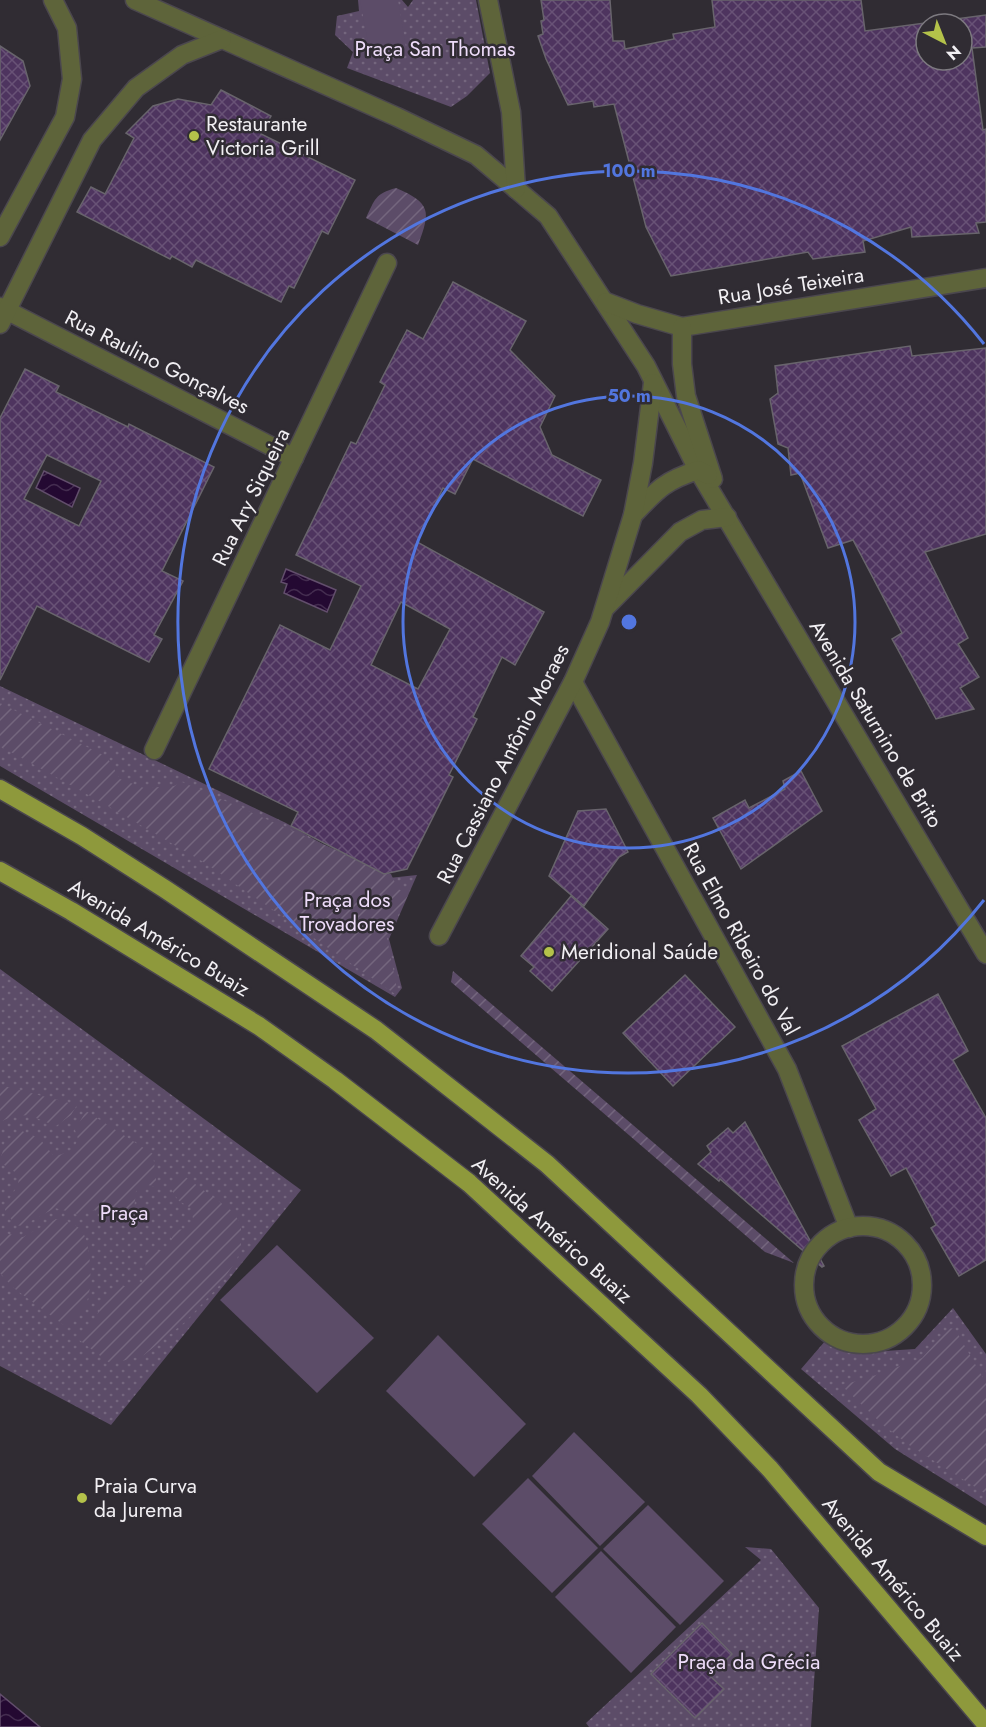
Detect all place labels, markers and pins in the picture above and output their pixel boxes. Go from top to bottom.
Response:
place label: Restaurante Victoria Grill [206,109,320,163]
marker: Restaurante Victoria Grill [187,129,201,143]
centre of rings [619,612,639,632]
place label: Meridional Saúde [561,937,718,967]
marker: Meridional Saúde [542,945,556,959]
place label: Praia Curva da Jurema [94,1471,197,1525]
marker: Praia Curva da Jurema [75,1491,89,1505]

